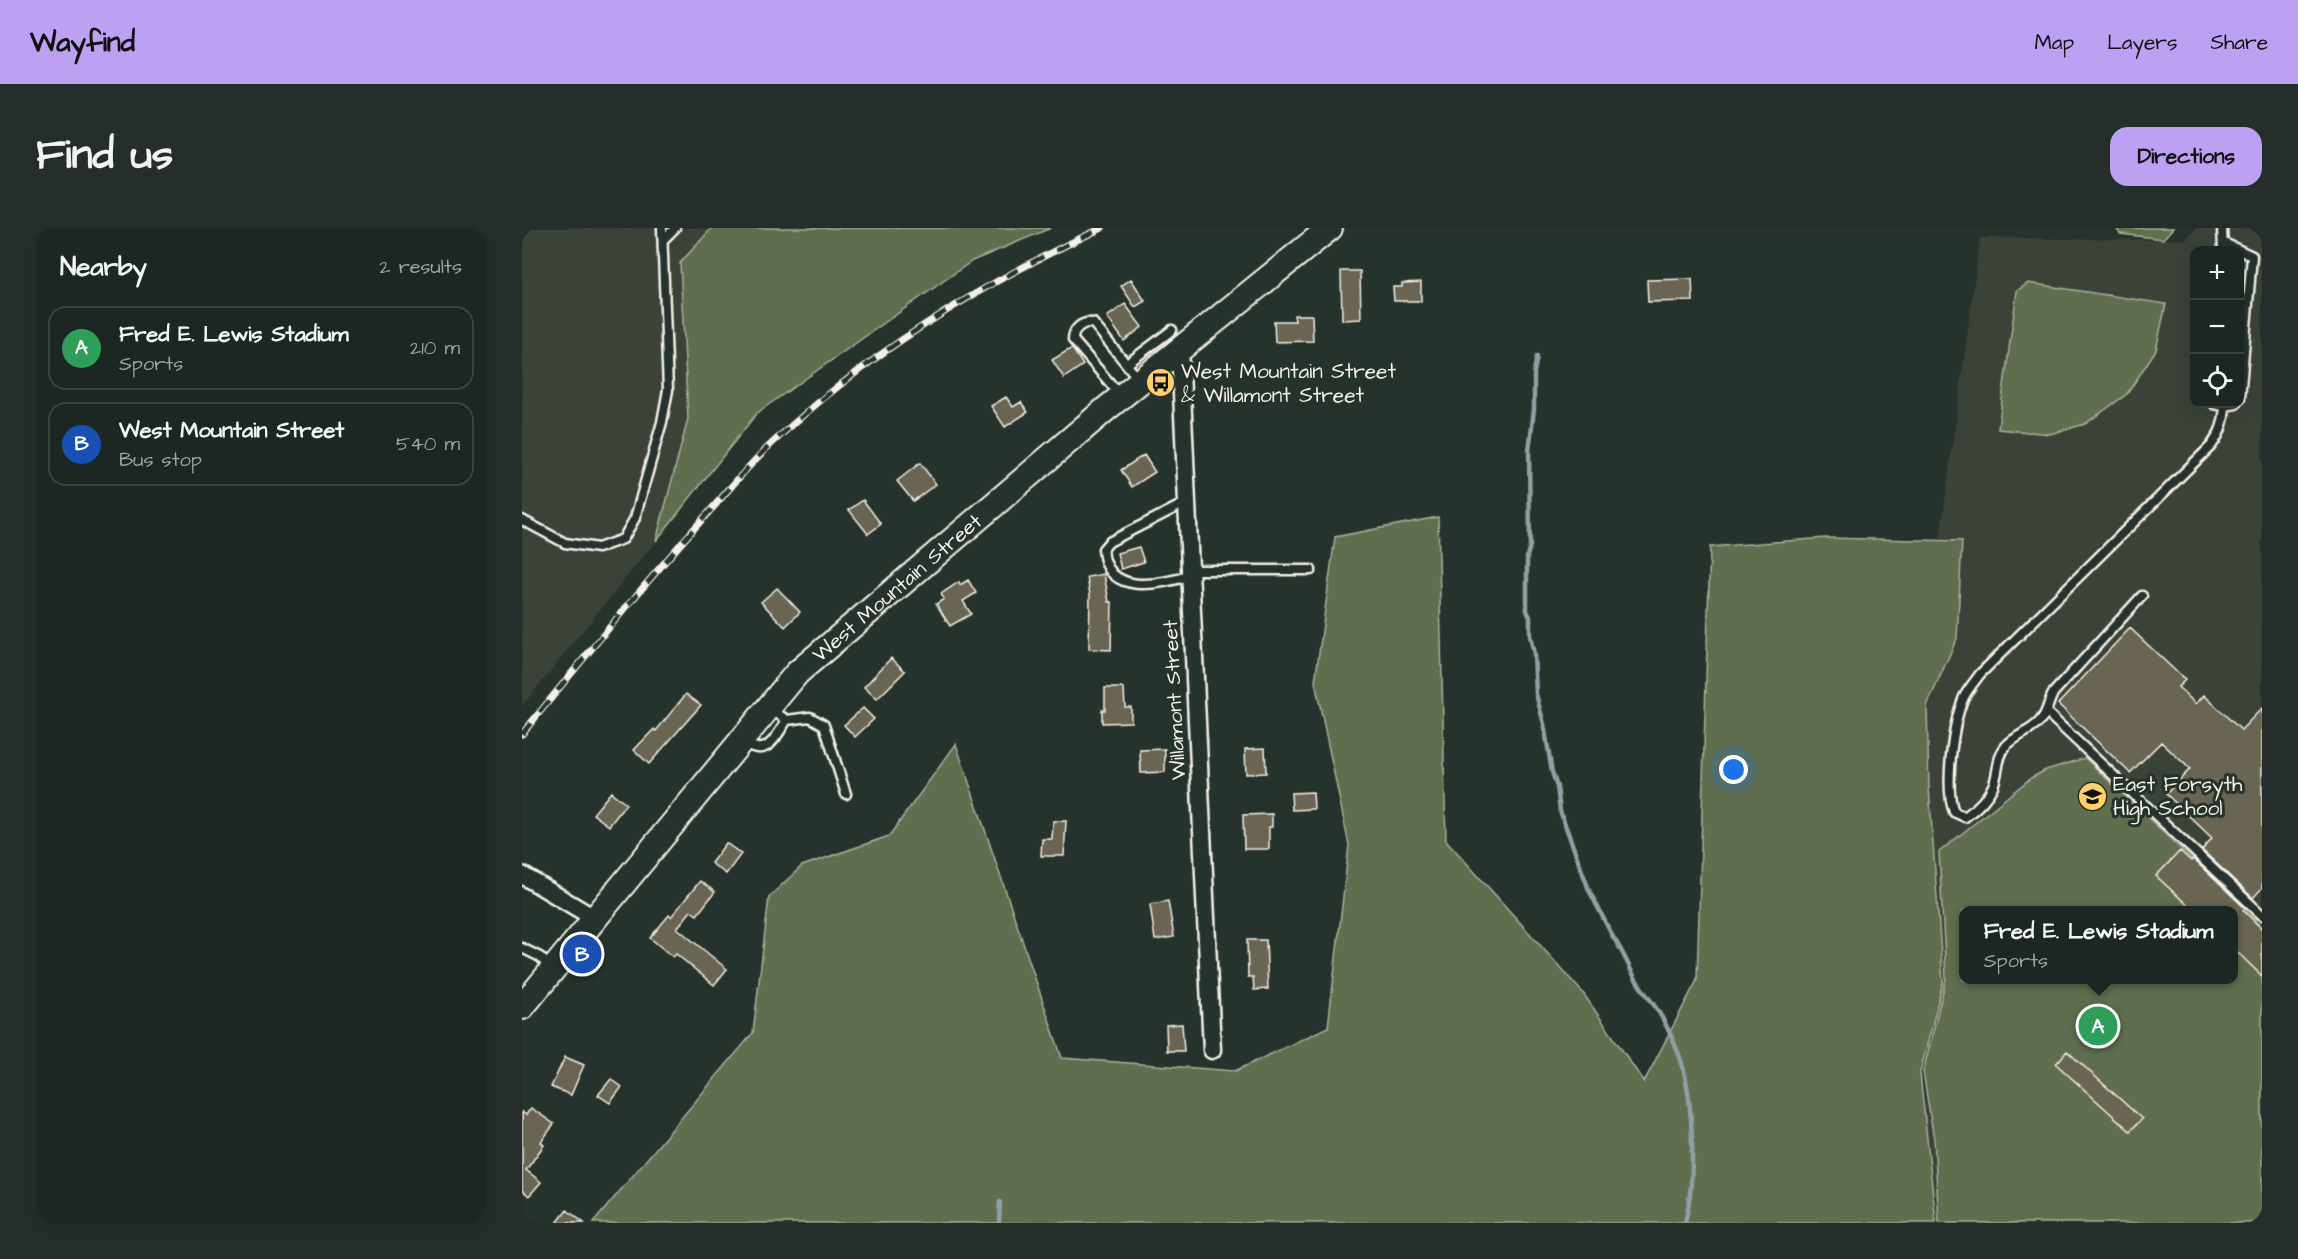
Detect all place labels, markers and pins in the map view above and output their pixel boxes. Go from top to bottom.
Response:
place label: West Mountain Street & Willamont Street [1181,357,1396,410]
bus stop icon: West Mountain Street & Willamont Street [1144,367,1176,399]
place label: East Forsyth High School [2113,770,2243,825]
school or university icon: East Forsyth High School [2076,780,2108,812]
pin: B [562,932,602,976]
pin: A [2078,1004,2118,1048]

